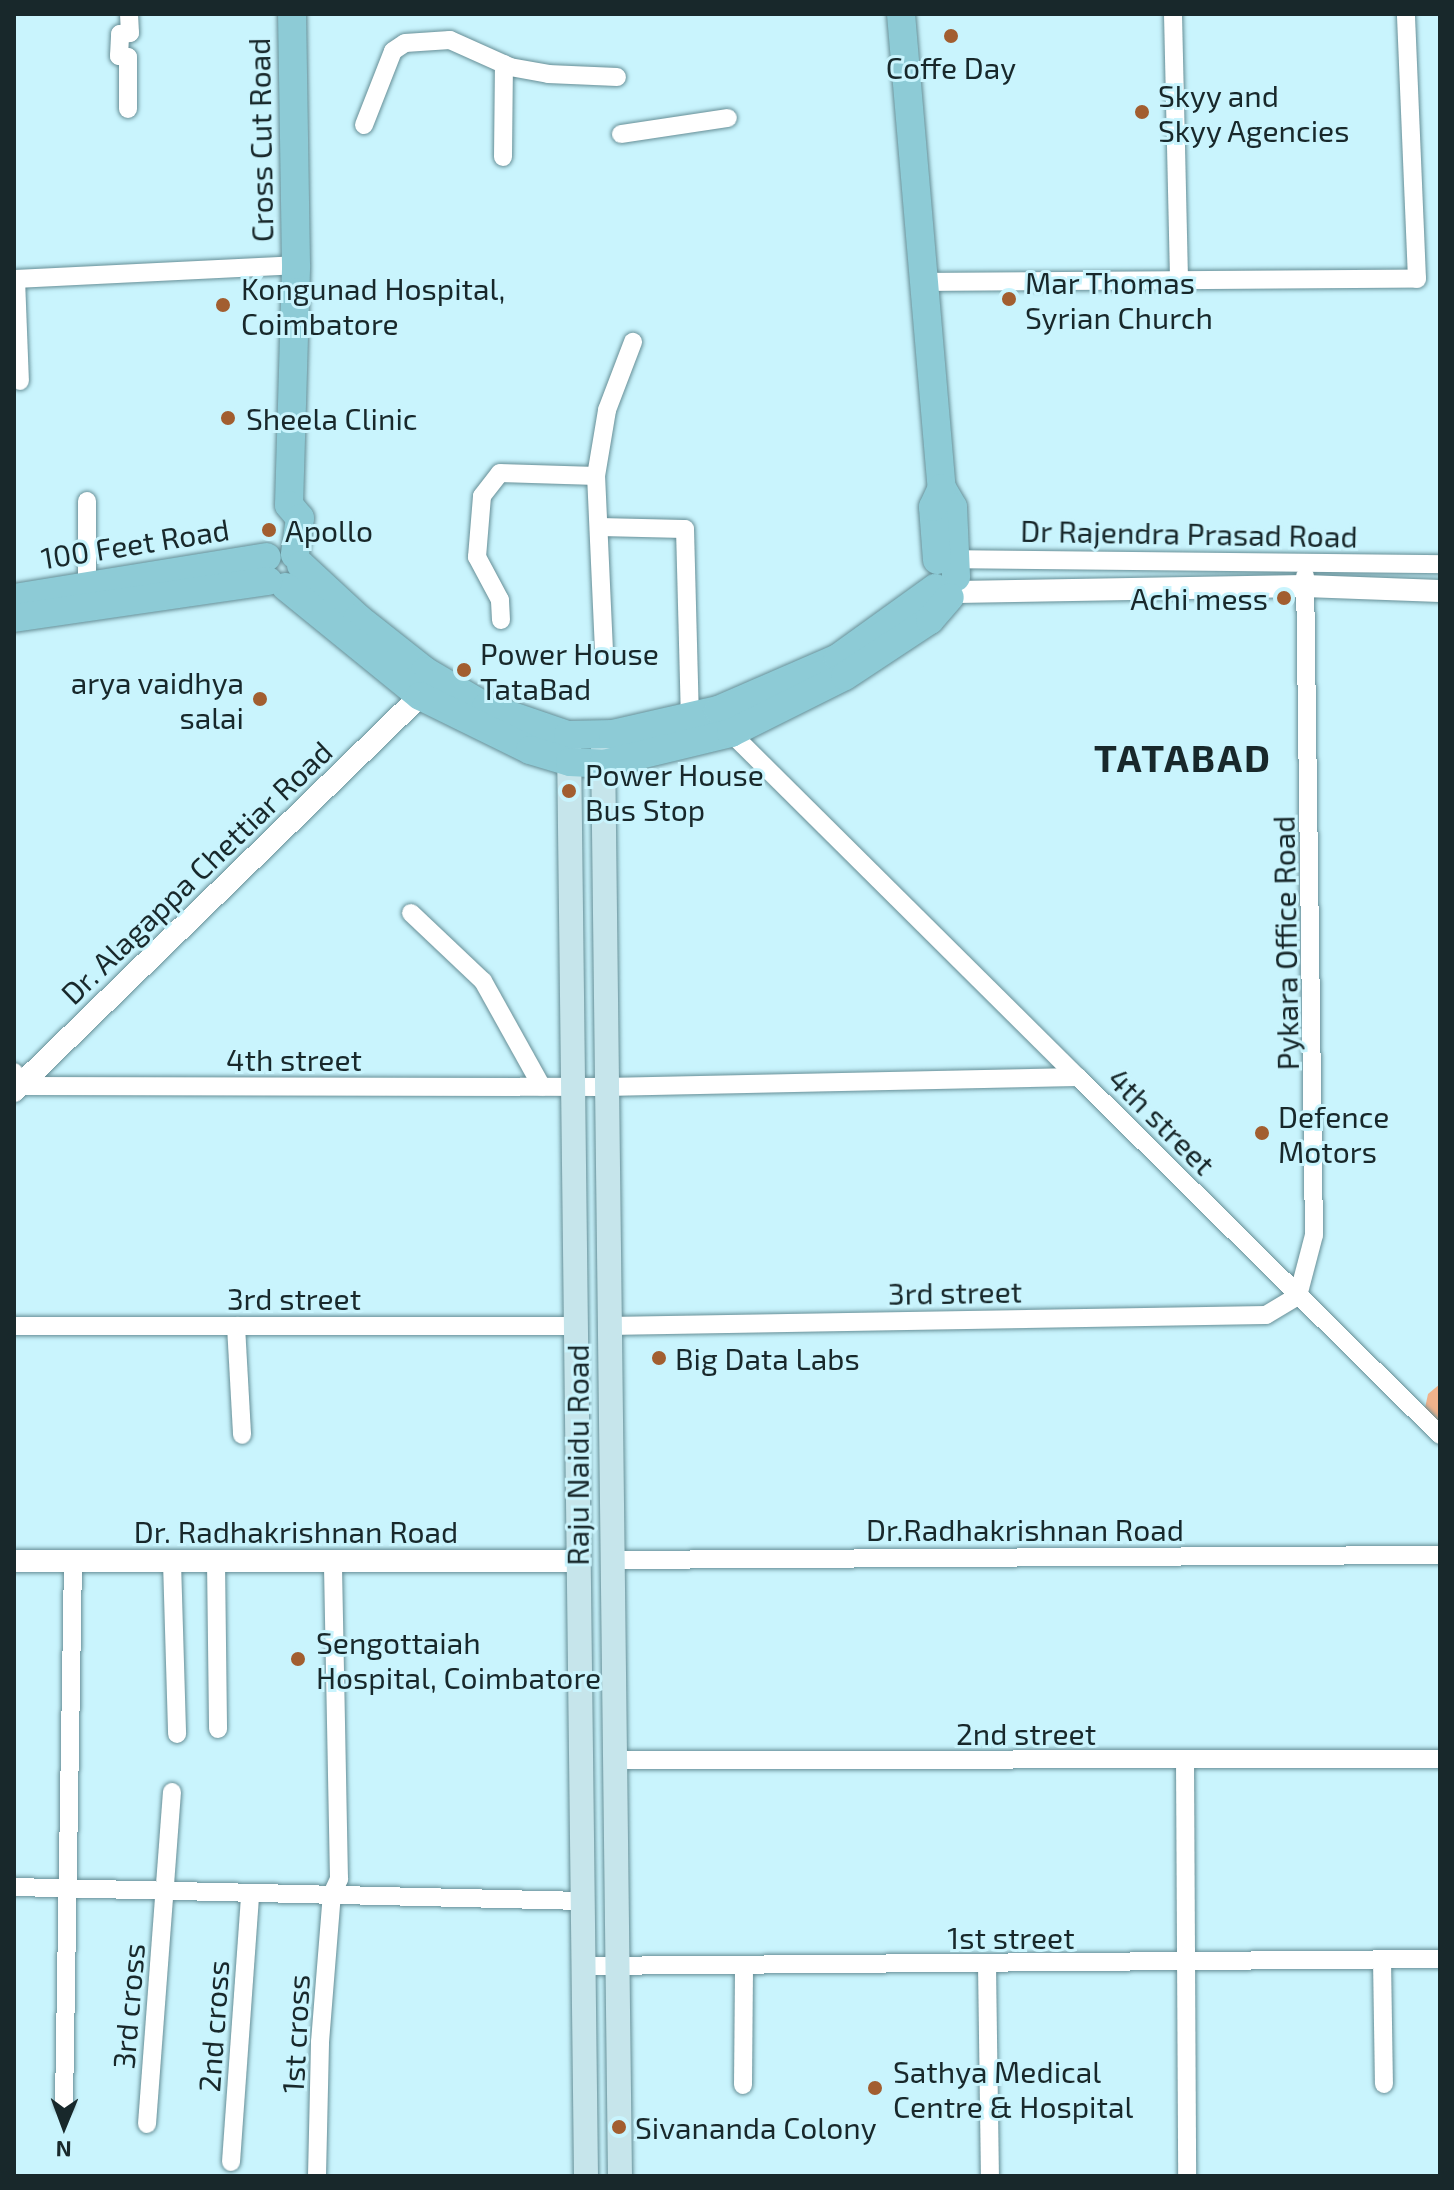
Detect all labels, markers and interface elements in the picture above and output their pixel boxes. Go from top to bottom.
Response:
marker: Coffe Day [942,27,960,45]
street label: Cross Cut Road [240,38,280,242]
place label: Coffe Day [886,49,1016,85]
place label: Skyy and Skyy Agencies [1158,77,1351,148]
marker: Skyy and Skyy Agencies [1133,103,1151,121]
place label: Mar Thomas Syrian Church [1025,264,1213,334]
place label: Kongunad Hospital, Coimbatore [241,270,505,340]
marker: Mar Thomas Syrian Church [1000,290,1018,308]
marker: Kongunad Hospital, Coimbatore [212,294,234,316]
place label: Sheela Clinic [246,400,418,436]
marker: Sheela Clinic [217,407,239,429]
street label: 100 Feet Road [38,510,232,576]
place label: Apollo [285,512,373,548]
street label: Dr Rajendra Prasad Road [1020,512,1358,554]
marker: Apollo [260,521,278,539]
place label: Achi mess [1130,580,1268,616]
marker: Achi mess [1275,589,1293,607]
place label: Power House TataBad [480,635,659,706]
marker: Power House TataBad [455,661,473,679]
place label: arya vaidhya salai [70,664,244,734]
marker: arya vaidhya salai [251,690,269,708]
street label: Dr. Alagappa Chettiar Road [53,733,339,1011]
district label: TATABAD [1094,735,1272,781]
place label: Power House Bus Stop [585,756,764,826]
marker: Power House Bus Stop [560,782,578,800]
street label: Pykara Office Road [1265,815,1305,1071]
street label: 4th street [226,1041,362,1077]
street label: 4th street [1101,1060,1223,1182]
place label: Defence Motors [1278,1098,1389,1168]
marker: Defence Motors [1253,1124,1271,1142]
street label: 3rd street [888,1273,1022,1311]
street label: 3rd street [227,1280,361,1316]
place label: Big Data Labs [675,1340,860,1376]
street label: Raju Naidu Road [559,1344,595,1566]
marker: Big Data Labs [650,1349,668,1367]
street label: Dr.Radhakrishnan Road [866,1511,1184,1547]
street label: Dr. Radhakrishnan Road [134,1513,458,1549]
place label: Sengottaiah Hospital, Coimbatore [316,1624,601,1694]
marker: Sengottaiah Hospital, Coimbatore [287,1648,309,1670]
street label: 2nd street [956,1715,1096,1751]
street label: 1st street [947,1919,1075,1955]
street label: 3rd cross [105,1942,151,2070]
street label: 2nd cross [190,1959,236,2093]
street label: 1st cross [274,1974,316,2094]
place label: Sathya Medical Centre & Hospital [893,2053,1133,2124]
marker: Sathya Medical Centre & Hospital [864,2077,886,2099]
north arrow [24,2086,104,2166]
place label: Sivananda Colony [635,2109,877,2145]
marker: Sivananda Colony [610,2118,628,2136]
text: N [55,2137,72,2163]

